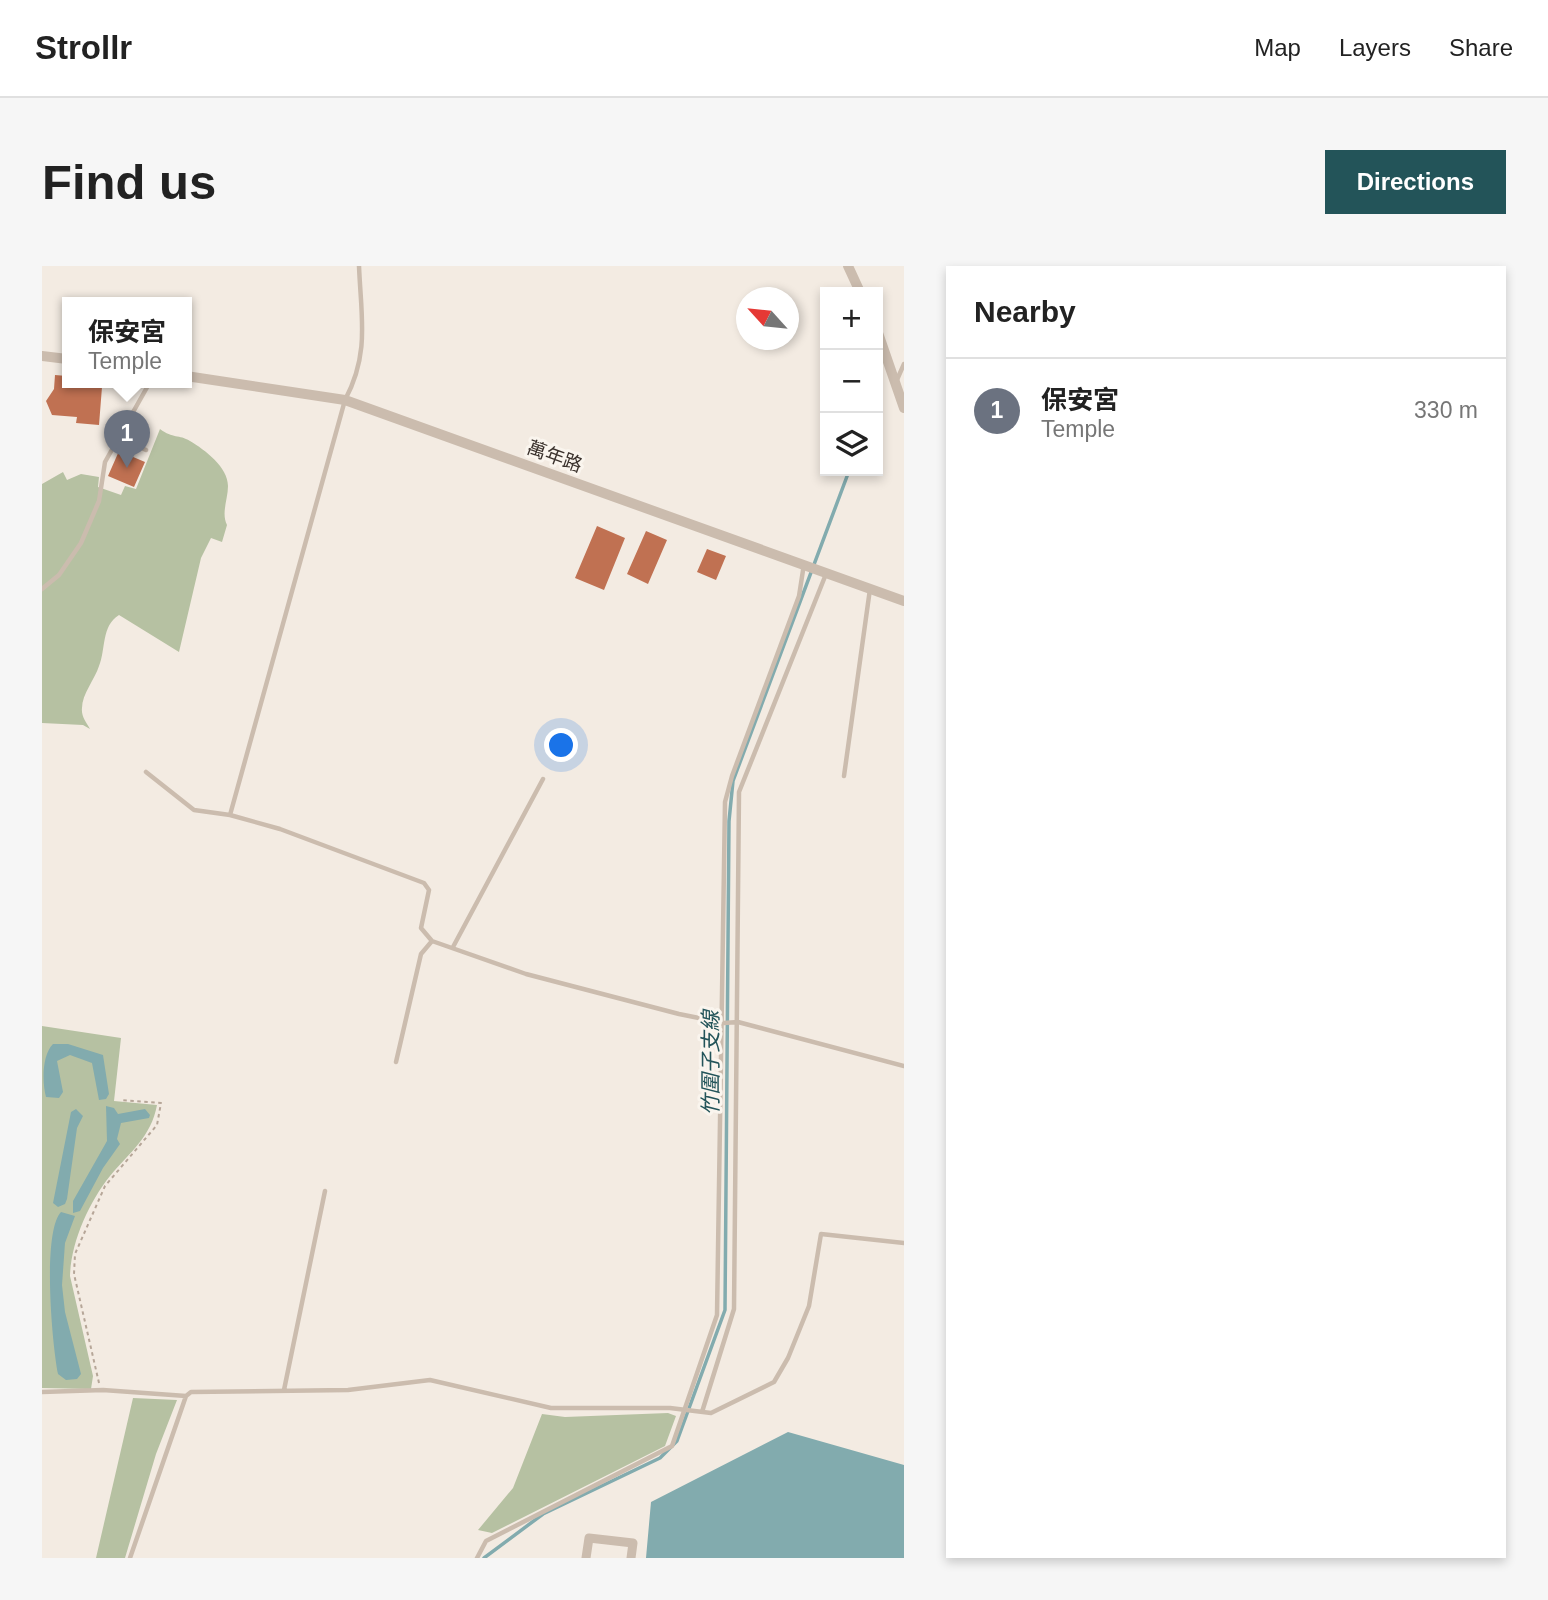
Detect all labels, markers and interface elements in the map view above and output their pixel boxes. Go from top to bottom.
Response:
text: Strollr [35,29,132,66]
text: Map [1254,34,1301,61]
text: Layers [1339,34,1411,61]
text: Share [1449,34,1513,61]
button: Directions [1325,150,1506,214]
text: Find us [42,155,216,209]
north arrow [736,287,799,350]
map controls [820,287,883,476]
button: + [820,287,883,350]
text: Nearby [974,295,1076,328]
popup [62,297,192,388]
text: 保安宮 [88,317,166,347]
text: Temple [88,348,162,374]
button: − [820,350,883,413]
text: 保安宮 [1041,385,1119,415]
text: 1 [991,397,1003,423]
text: 330 m [1414,397,1478,423]
pin: 1 [104,410,150,468]
button: layers [820,413,883,476]
text: Temple [1041,416,1115,442]
street label: 萬年路 [524,437,585,476]
your location [544,728,578,762]
water label: 竹圍子支線 [699,1009,722,1116]

